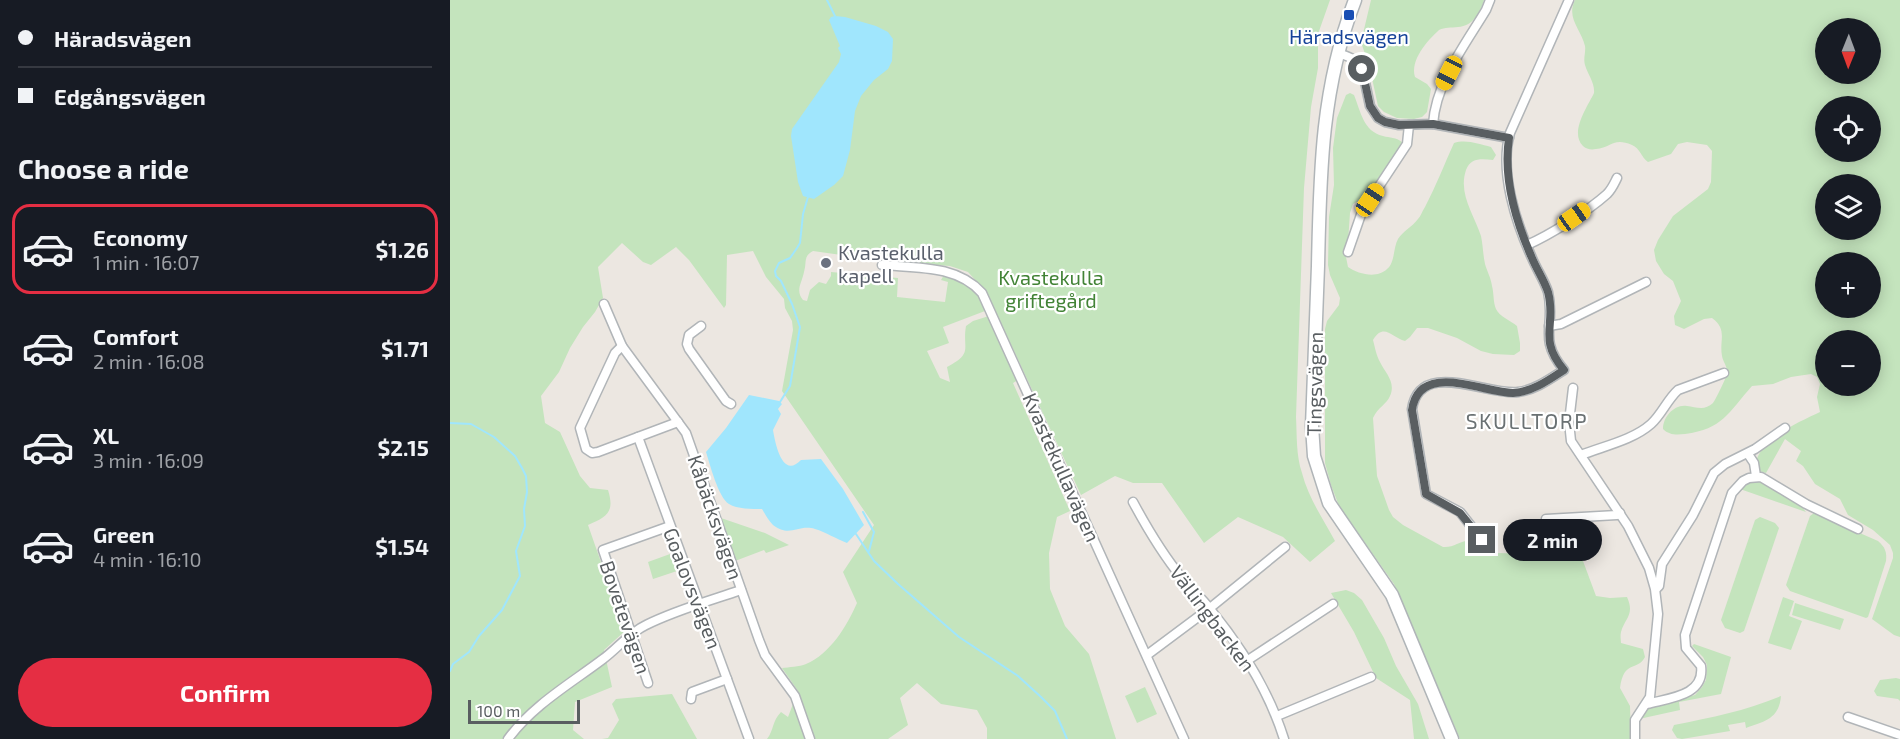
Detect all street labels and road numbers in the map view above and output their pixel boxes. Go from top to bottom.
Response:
street label: Tingsvägen [1301,332,1327,436]
street label: Kvastekullavägen [1018,389,1106,545]
street label: Kåbäcksvägen [683,452,749,582]
street label: Goalovsvägen [659,524,727,652]
street label: Bovetevägen [595,557,657,677]
street label: Vällingbacken [1165,560,1261,676]

